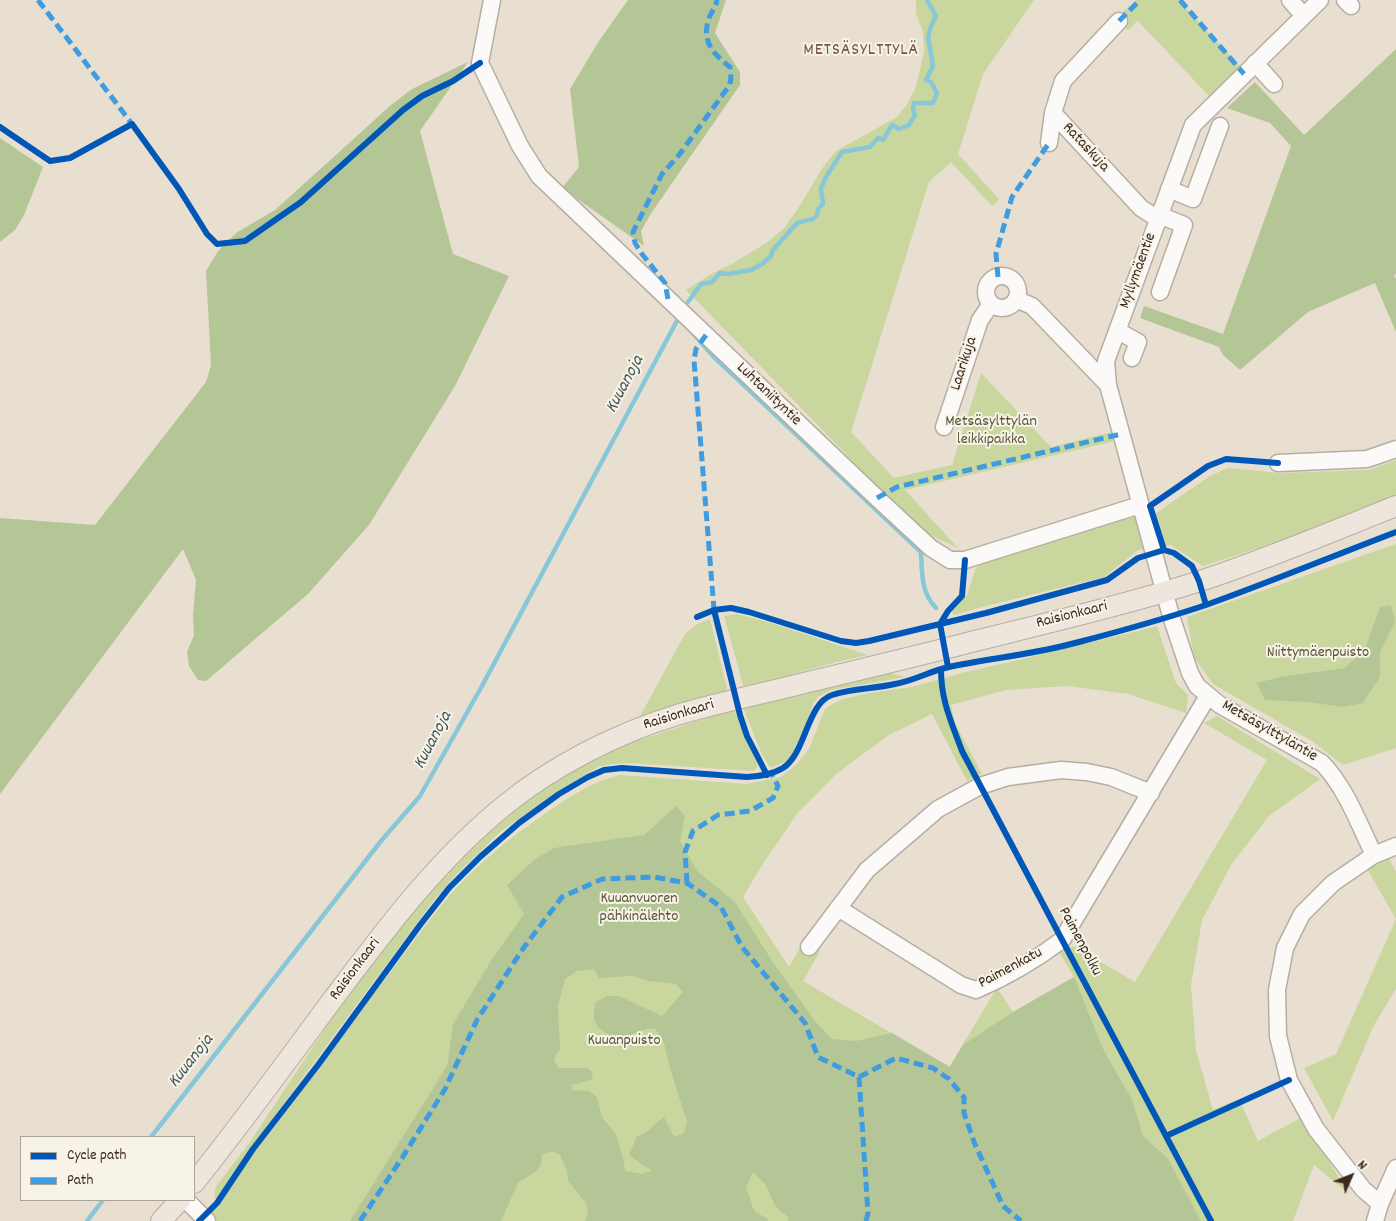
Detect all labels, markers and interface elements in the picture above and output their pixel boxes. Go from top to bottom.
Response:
district label: METSÄSYLTTYLÄ [802,41,920,63]
street label: Rataskuja [1057,119,1113,177]
street label: Myllymäentie [1116,230,1162,312]
street label: Laarikuja [947,335,983,393]
water label: Kuuanoja [602,353,650,417]
street label: Luhtaniityntie [731,359,805,431]
park label: Metsäsylttylän leikkipaikka [945,413,1037,451]
street label: Raisionkaari [1034,598,1110,634]
park label: Niittymäenpuisto [1267,644,1369,664]
street label: Raisionkaari [641,696,717,736]
street label: Metsäsylttyläntie [1218,697,1320,767]
water label: Kuuanoja [410,709,458,773]
park label: Kuuanvuoren pähkinälehto [600,890,678,928]
street label: Paimenpolku [1053,904,1105,980]
street label: Raisionkaari [326,935,386,1005]
street label: Paimenkatu [976,944,1046,994]
water label: Kuuanoja [164,1031,220,1093]
park label: Kuuanpuisto [587,1032,661,1052]
legend [20,1136,195,1201]
text: Cycle path [67,1145,126,1167]
north arrow [1326,1151,1376,1201]
text: N [1352,1156,1371,1175]
text: Path [67,1170,93,1192]

